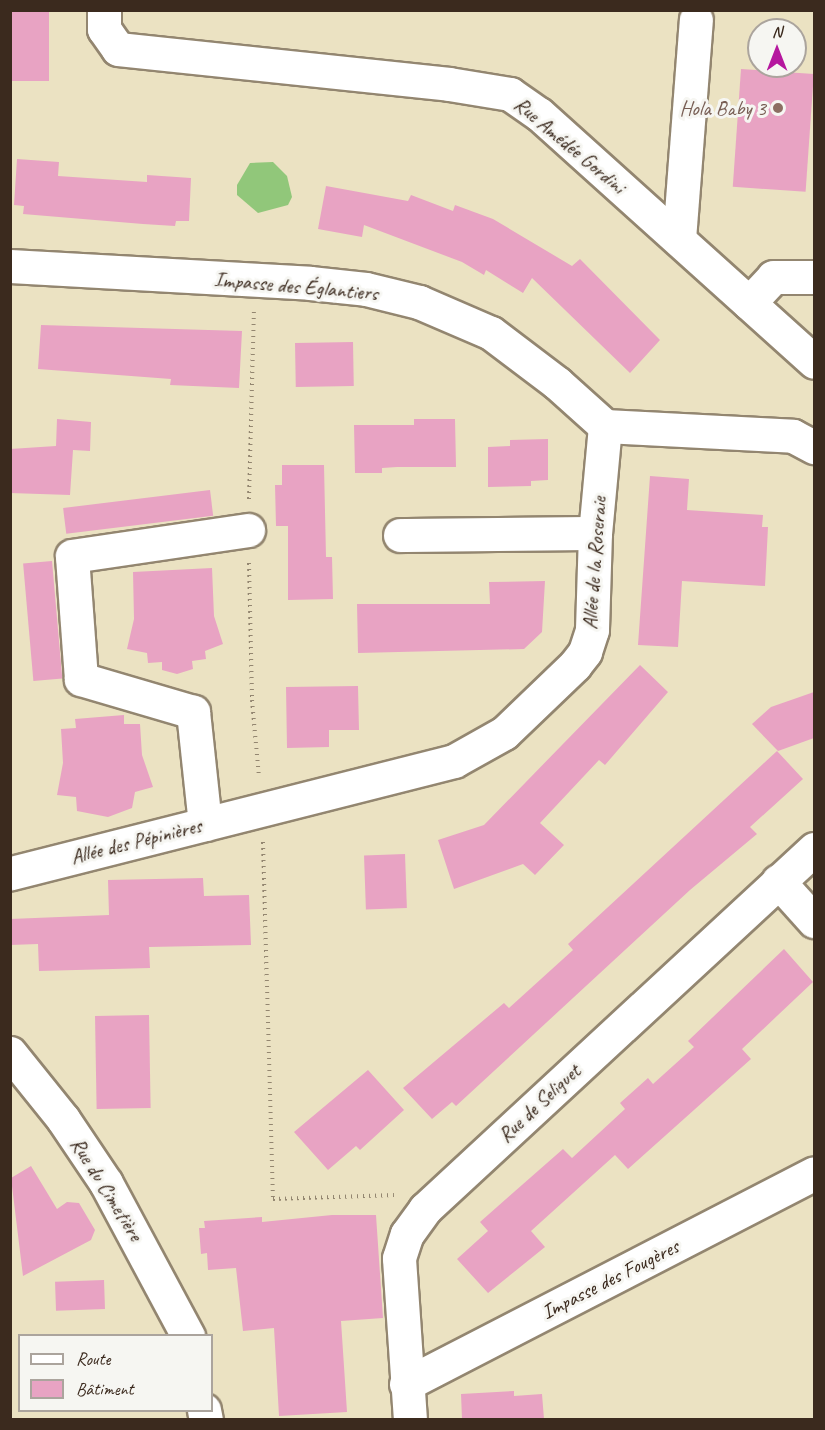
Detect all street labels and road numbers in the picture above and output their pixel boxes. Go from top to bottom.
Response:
street label: Rue Amédée Gordini [509,91,631,199]
street label: Impasse des Églantiers [213,266,379,306]
street label: Allée de la Roseraie [577,495,611,631]
street label: Allée des Pépinières [68,813,204,869]
street label: Rue de Seliguet [492,1058,586,1148]
street label: Rue du Cimetière [66,1133,148,1245]
street label: Impasse des Fougères [537,1234,683,1324]

